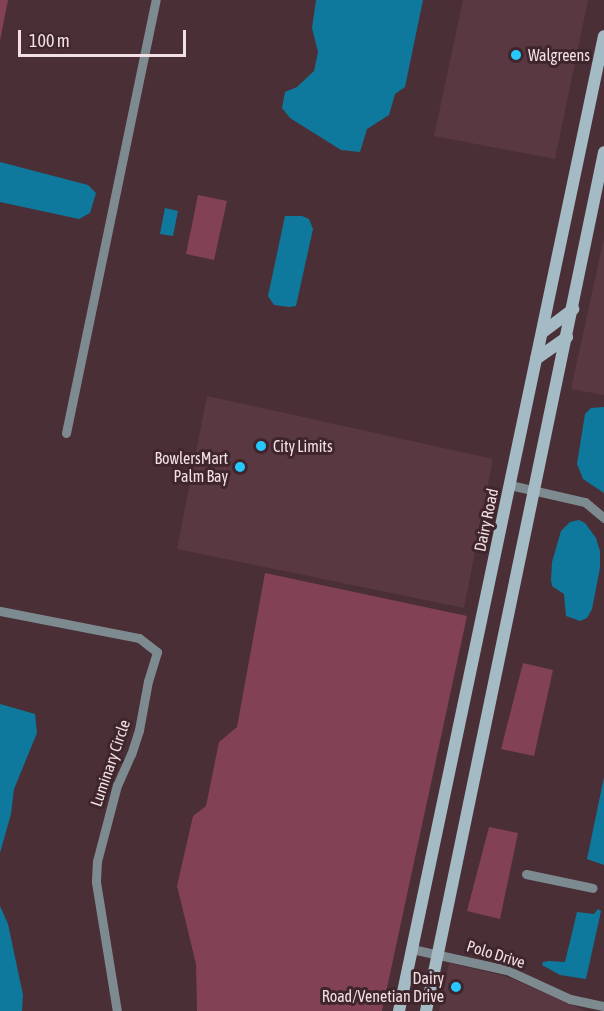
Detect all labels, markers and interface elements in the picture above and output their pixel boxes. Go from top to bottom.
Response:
scale bar [21,18,189,56]
text: 100 m [29,30,70,51]
place label: Walgreens [528,45,590,65]
marker: Walgreens [509,48,523,62]
place label: City Limits [273,436,333,456]
marker: City Limits [254,439,268,453]
place label: BowlersMart Palm Bay [154,448,228,486]
marker: BowlersMart Palm Bay [233,460,247,474]
street label: Dairy Road [470,487,502,553]
street label: Luminary Circle [86,717,134,809]
street label: Polo Drive [464,936,528,972]
place label: Dairy Road/Venetian Drive [322,968,444,1006]
marker: Dairy Road/Venetian Drive [449,980,463,994]

